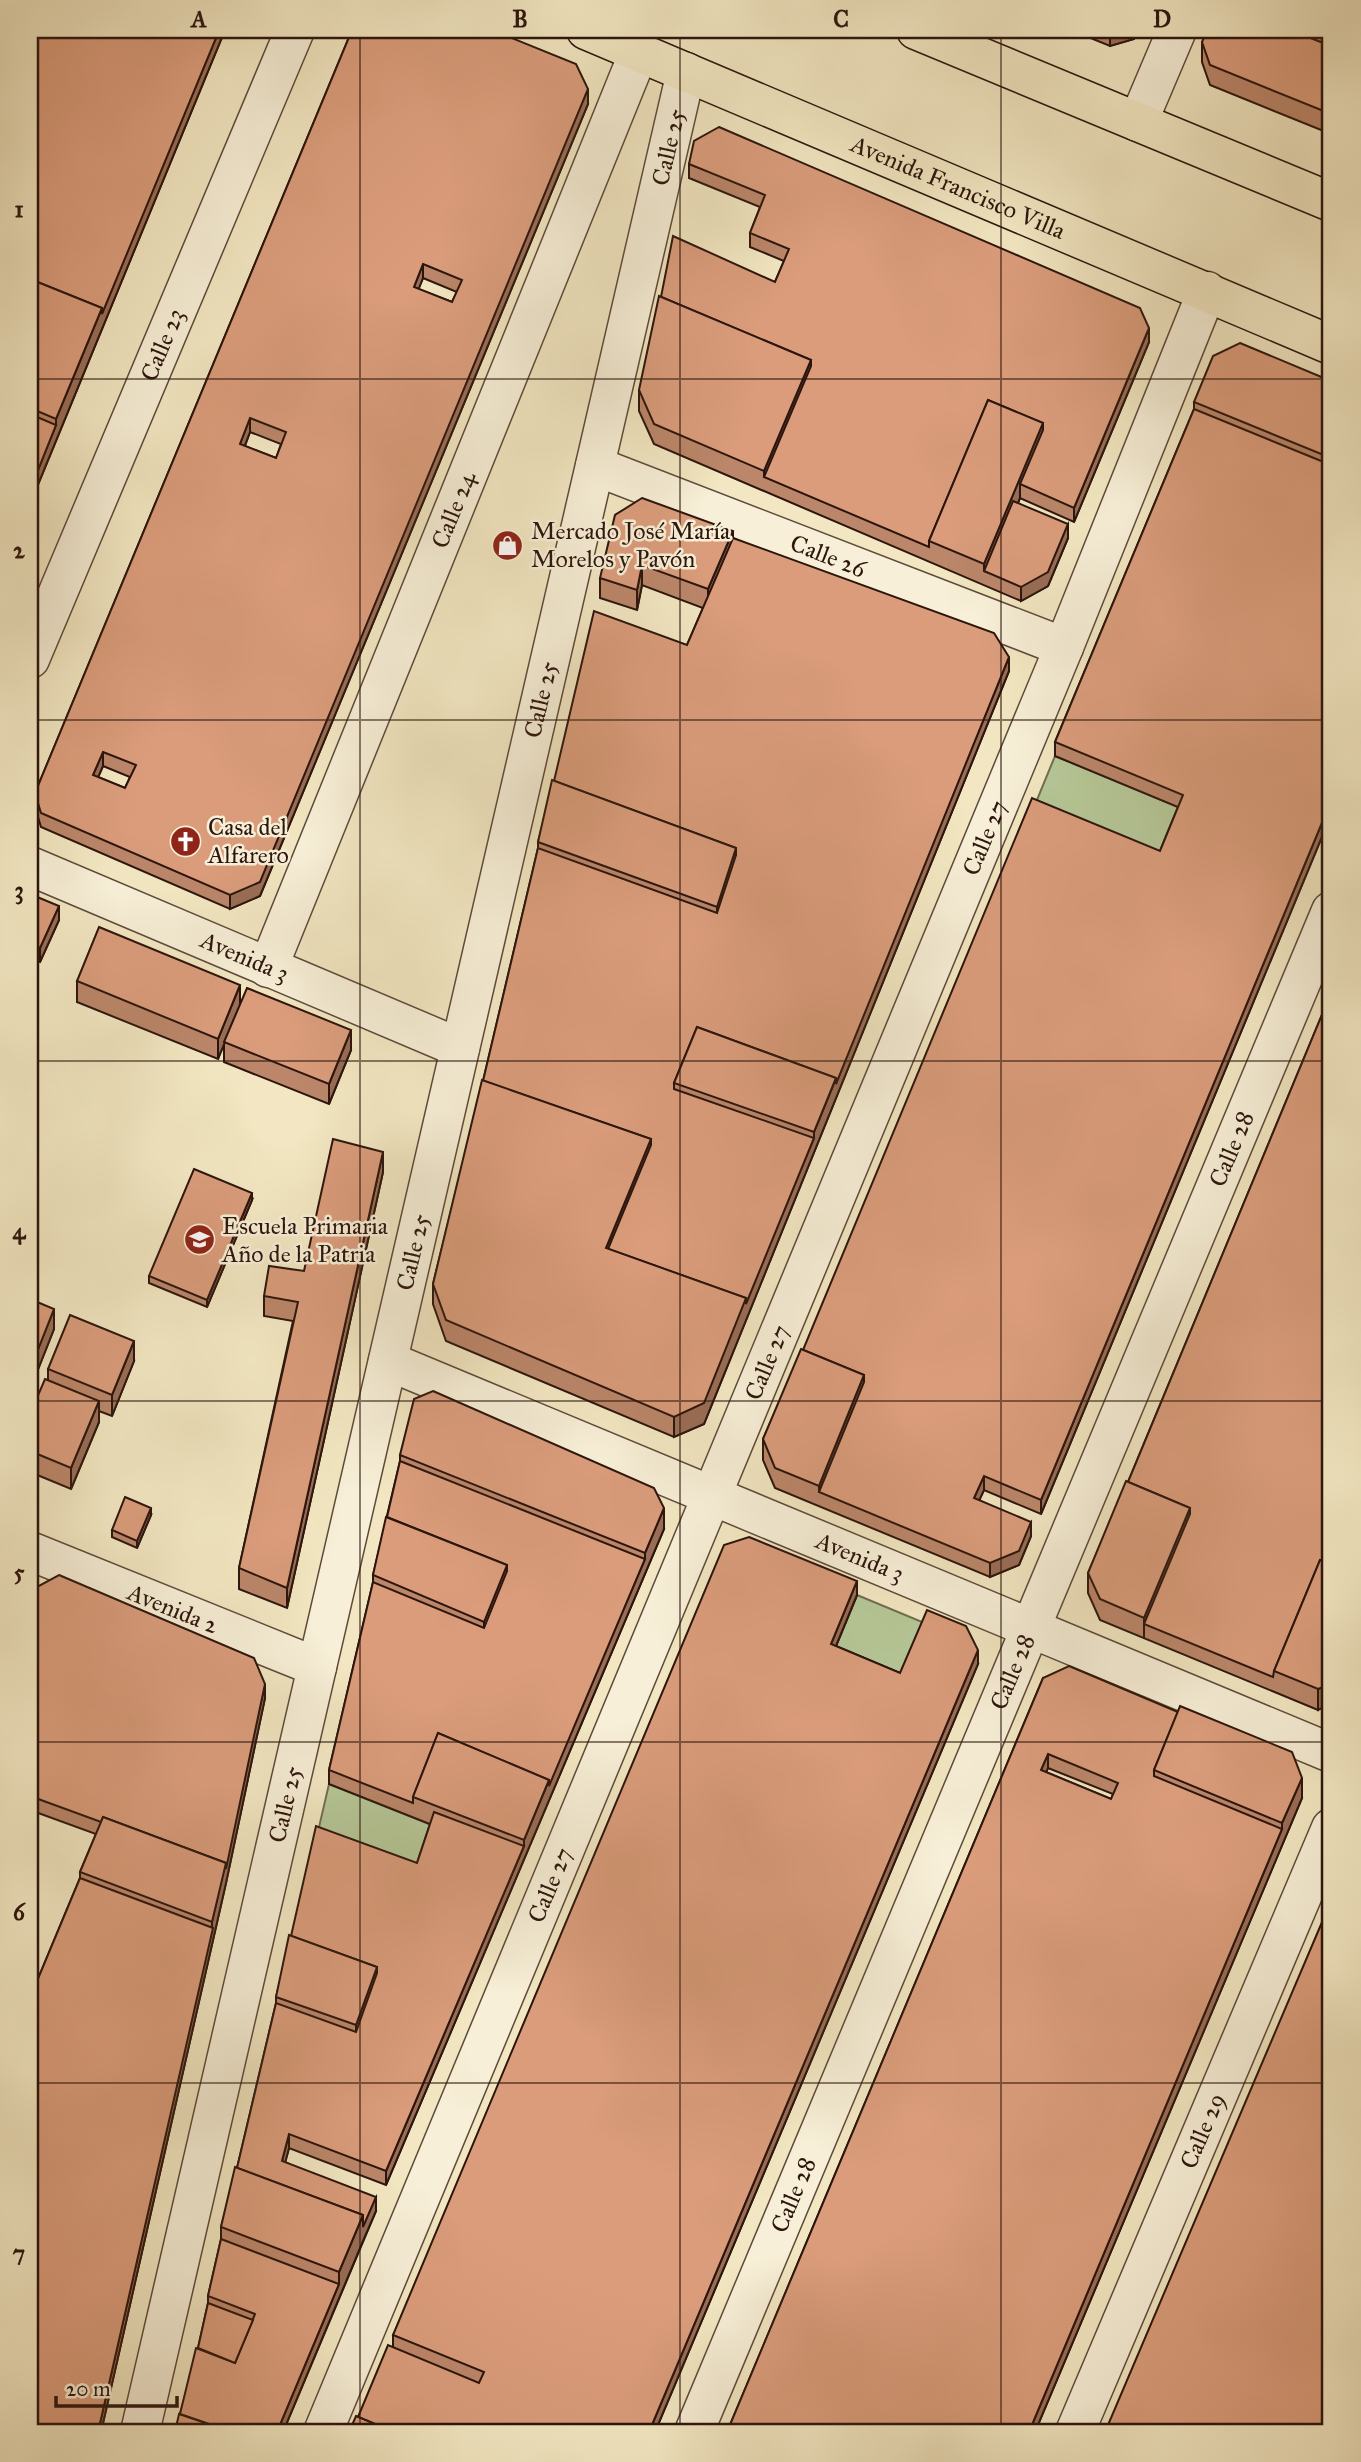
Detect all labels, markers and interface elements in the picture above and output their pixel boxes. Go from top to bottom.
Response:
text: A [189,5,207,33]
text: B [512,5,528,33]
text: C [833,5,849,33]
text: D [1153,5,1171,33]
street label: Calle 25 [645,106,692,188]
street label: Avenida Francisco Villa [845,128,1071,246]
text: 1 [14,195,24,223]
street label: Calle 23 [134,304,191,386]
street label: Calle 24 [425,467,483,553]
place label: Mercado José María Morelos y Pavón [531,516,731,574]
shop icon: Mercado José María Morelos y Pavón [491,528,525,562]
street label: Calle 26 [786,528,871,584]
text: 2 [13,536,25,564]
street label: Calle 25 [517,659,564,741]
street label: Calle 27 [956,796,1014,880]
place label: Casa del Alfarero [207,812,289,870]
church icon: Casa del Alfarero [168,824,202,858]
text: 3 [14,876,24,905]
street label: Avenida 3 [195,925,293,989]
street label: Calle 28 [1202,1107,1260,1191]
place label: Escuela Primaria Año de la Patria [221,1211,389,1269]
street label: Calle 25 [390,1211,436,1293]
text: 4 [13,1217,27,1245]
school or university icon: Escuela Primaria Año de la Patria [182,1223,216,1257]
street label: Calle 27 [738,1320,796,1405]
street label: Avenida 3 [810,1525,909,1589]
text: 5 [14,1558,25,1586]
street label: Avenida 2 [122,1577,223,1641]
street label: Calle 28 [983,1630,1041,1714]
street label: Calle 25 [262,1763,308,1846]
street label: Calle 27 [521,1843,579,1927]
text: 6 [13,1898,26,1926]
street label: Calle 29 [1173,2089,1232,2173]
street label: Calle 28 [764,2153,822,2237]
text: 7 [13,2239,25,2267]
scale bar [56,2364,177,2408]
text: 20 m [66,2376,111,2402]

